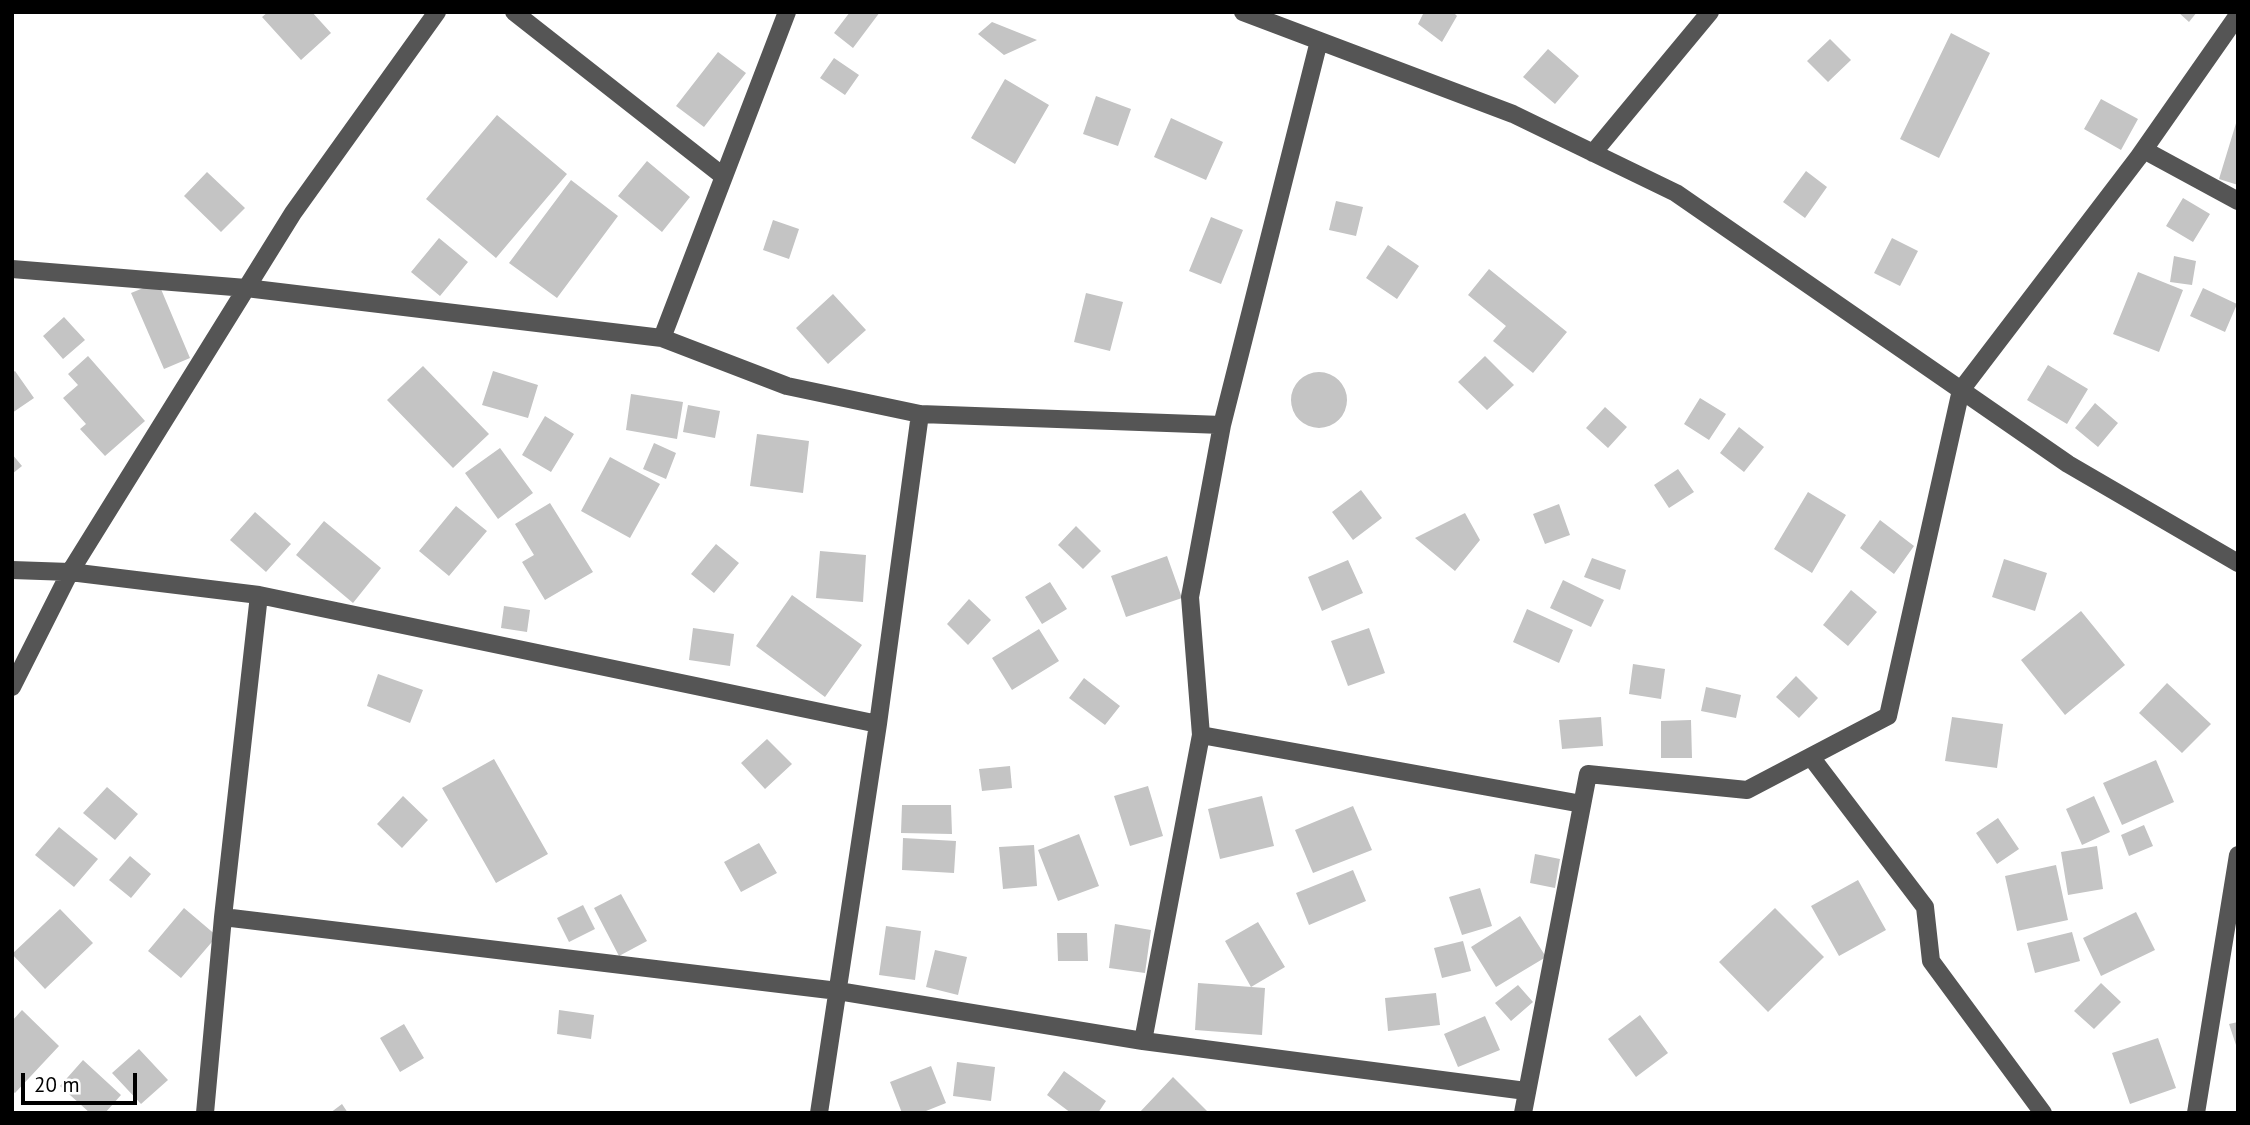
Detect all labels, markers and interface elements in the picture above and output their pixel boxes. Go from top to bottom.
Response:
scale bar [24,1058,140,1102]
text: 20 m [34,1071,80,1098]

